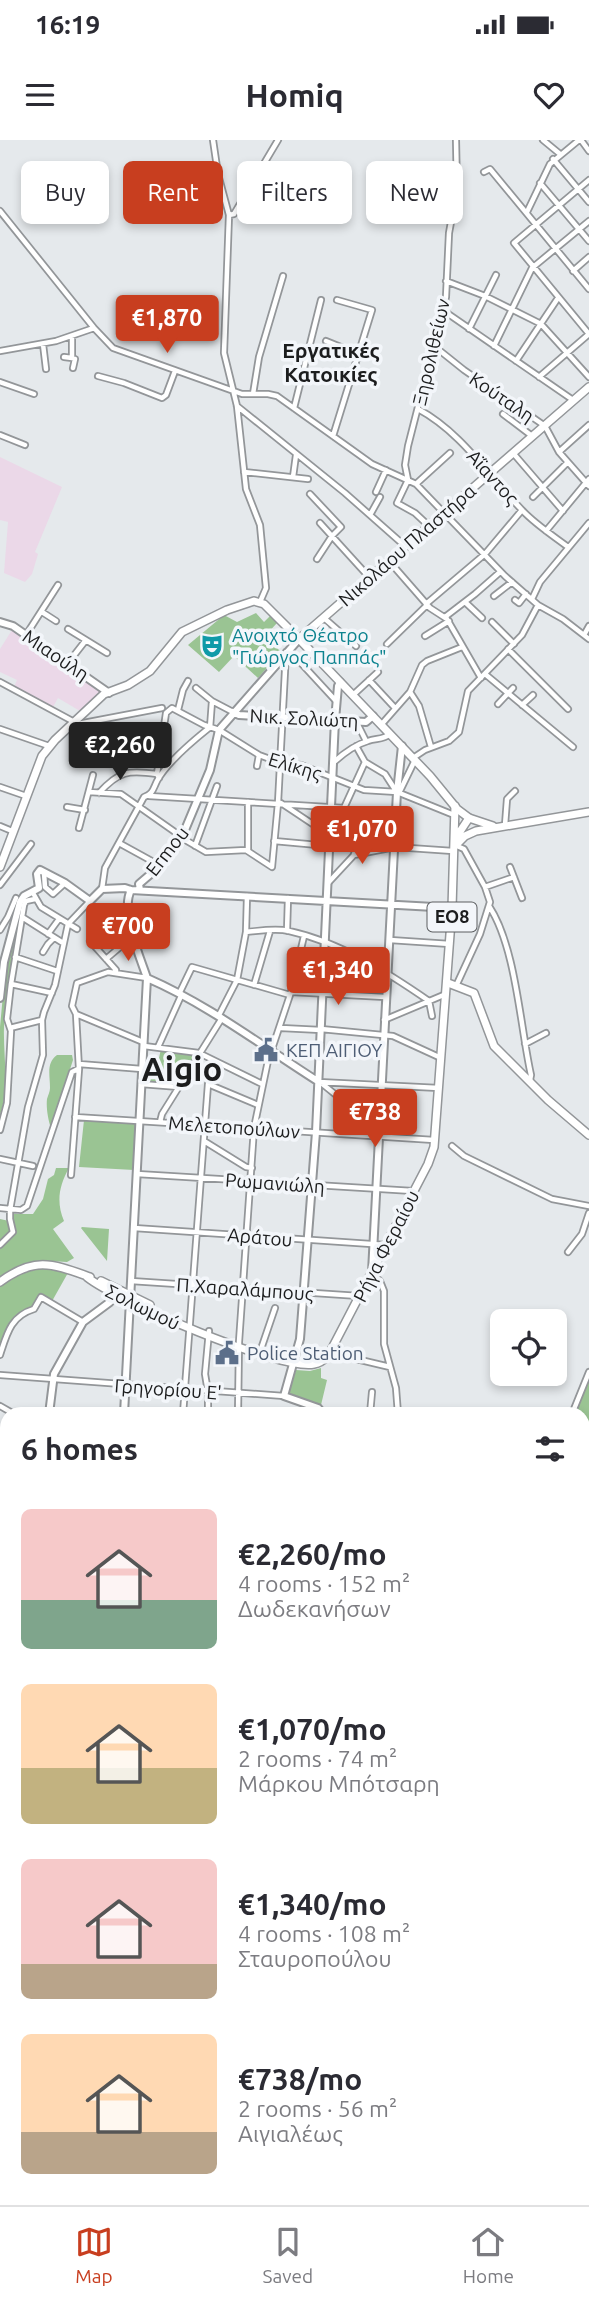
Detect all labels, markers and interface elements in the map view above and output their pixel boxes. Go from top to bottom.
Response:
text: 16:19 [35,10,100,39]
icon: menu [21,76,59,114]
icon: heart [530,76,568,114]
text: Homiq [245,77,344,113]
chip: Buy [21,161,109,224]
chip: Rent [123,161,223,224]
chip: Filters [237,161,352,224]
chip: New [366,161,463,224]
pin: €1,870 [110,296,224,355]
street label: Ξηρολιθείων [408,296,454,408]
text: €1,870 [132,305,202,330]
district label: Εργατικές Κατοικίες [282,338,380,386]
street label: Κούταλη [465,367,539,427]
street label: Αΐαντος [463,445,524,509]
street label: Νικολάου Πλαστήρα [334,479,480,611]
place label: Ανοιχτό Θέατρο "Γιώργος Παππάς" [232,624,387,668]
street label: Μιαούλη [19,625,93,685]
theatre icon: Ανοιχτό Θέατρο "Γιώργος Παππάς" [198,632,226,660]
street label: Νικ. Σολιώτη [249,704,359,732]
pin: €2,260 [63,722,177,782]
text: €2,260 [85,732,155,757]
street label: Ελίκης [266,748,325,785]
pin: €1,070 [305,806,419,866]
text: €1,070 [327,816,397,841]
street label: Ermou [141,822,193,880]
road number: ΕΟ8 [428,902,476,932]
pin: €700 [87,904,169,963]
text: €700 [102,913,154,938]
pin: €1,340 [281,948,395,1007]
text: €1,340 [303,957,373,982]
public building icon: ΚΕΠ ΑΙΓΙΟΥ [252,1036,280,1064]
place label: ΚΕΠ ΑΙΓΙΟΥ [286,1039,382,1061]
district label: Aigio [142,1050,222,1087]
pin: €738 [334,1090,416,1149]
text: €738 [349,1099,401,1124]
street label: Μελετοπούλων [167,1111,301,1143]
street label: Ρωμανιώλη [224,1169,326,1197]
street label: Ρήγα Φεραίου [348,1187,424,1305]
street label: Αράτου [227,1223,293,1251]
street label: Π.Χαραλάμπους [176,1273,315,1305]
street label: Σολωμού [102,1280,184,1334]
map controls [490,1309,567,1386]
button: locate [490,1309,567,1386]
public building icon: Police Station [213,1339,241,1367]
place label: Police Station [247,1342,364,1364]
street label: Γρηγορίου Ε' [114,1374,222,1404]
icon: filters [531,1430,569,1468]
text: 6 homes [21,1432,138,1466]
icon: home [77,1537,161,1621]
text: €2,260/mo [238,1537,387,1571]
text: 4 rooms · 152 m² [238,1571,410,1596]
text: Δωδεκανήσων [238,1596,391,1621]
icon: home [77,1712,161,1796]
text: €1,070/mo [238,1712,387,1746]
text: 2 rooms · 74 m² [238,1746,397,1771]
text: Μάρκου Μπότσαρη [238,1771,440,1796]
icon: home [77,1887,161,1971]
text: €1,340/mo [238,1887,387,1921]
text: 4 rooms · 108 m² [238,1921,410,1946]
text: Σταυροπούλου [238,1946,392,1971]
icon: home [77,2062,161,2146]
text: €738/mo [238,2062,362,2096]
text: 2 rooms · 56 m² [238,2096,397,2121]
text: Αιγιαλέως [238,2121,343,2146]
tab: Map [75,2223,113,2287]
tab: Saved [263,2223,313,2287]
tab: Home [463,2223,514,2287]

